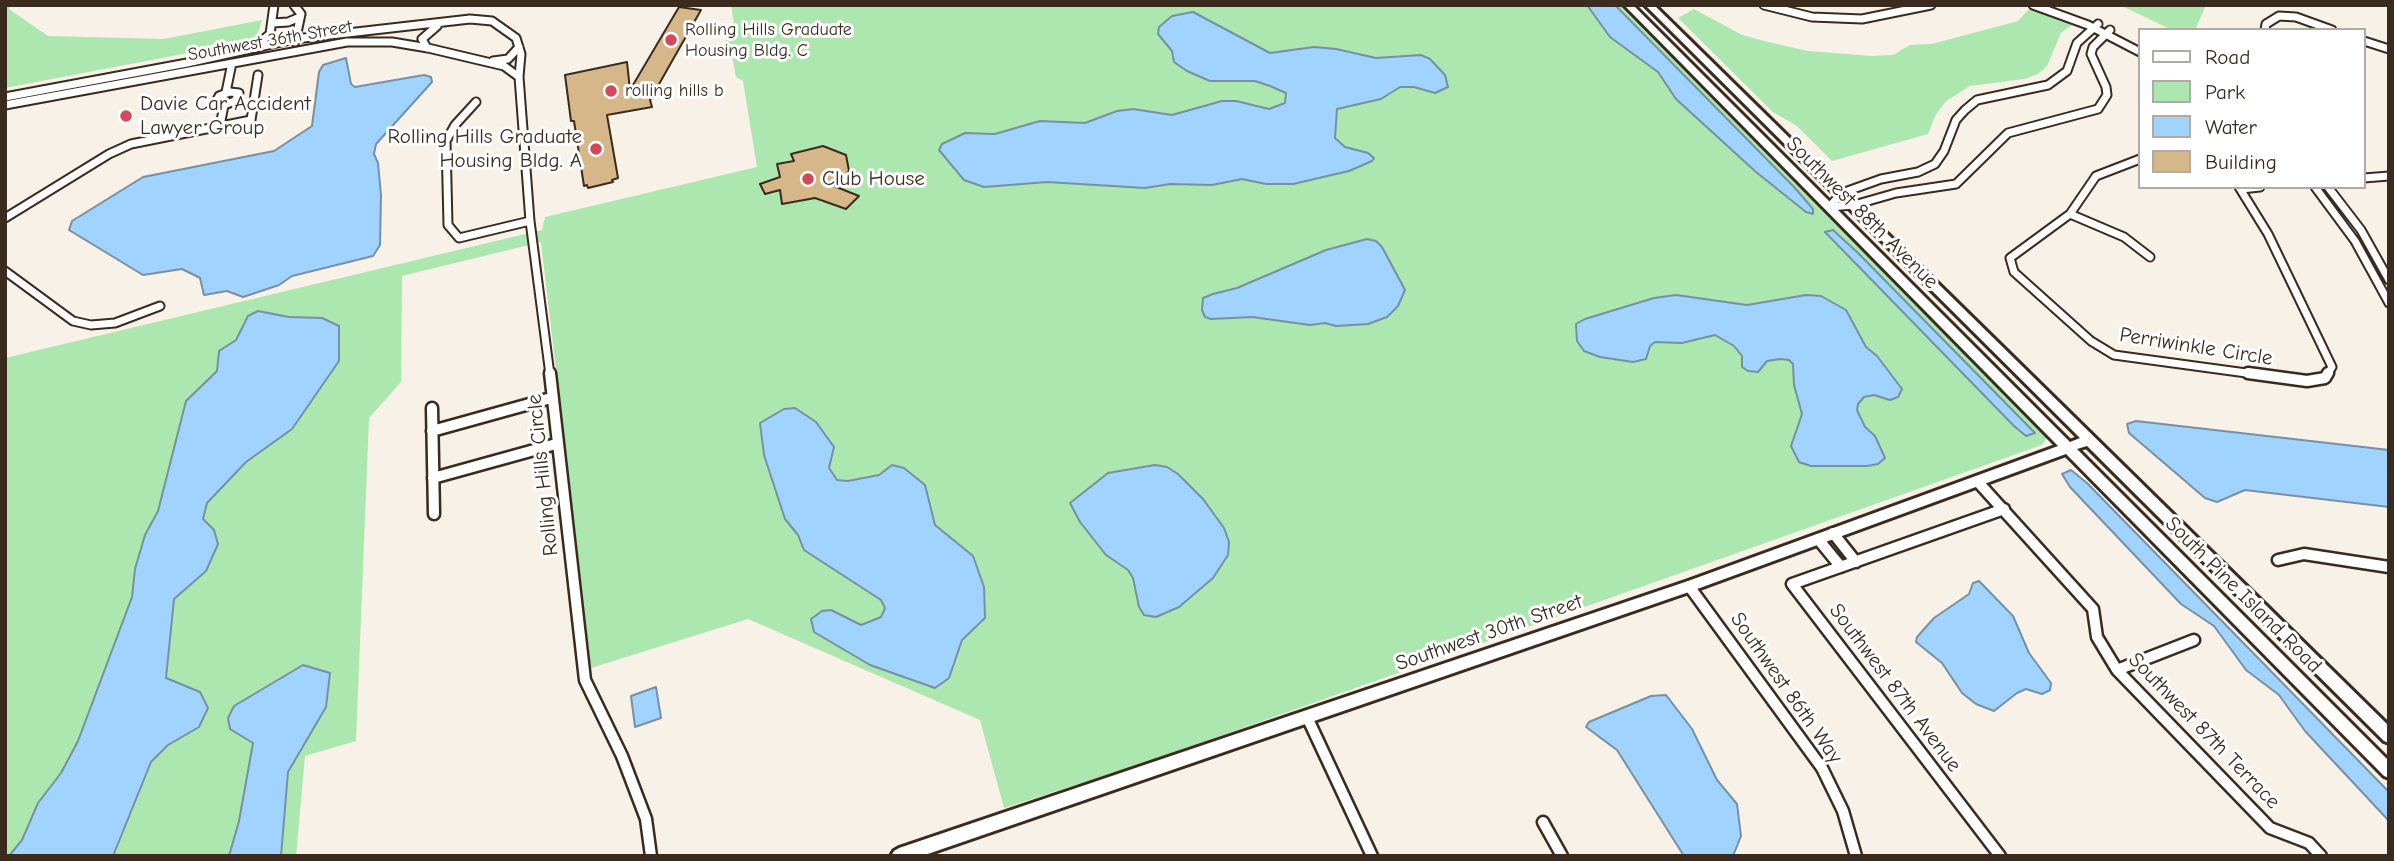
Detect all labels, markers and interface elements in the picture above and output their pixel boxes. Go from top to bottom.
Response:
street label: Southwest 36th Street [186,16,354,66]
place label: Rolling Hills Graduate Housing Bldg. C [685,19,852,61]
legend [2138,28,2366,189]
marker: Rolling Hills Graduate Housing Bldg. C [663,32,679,48]
text: Road [2205,45,2250,69]
place label: rolling hills b [625,80,724,102]
text: Park [2205,80,2245,104]
marker: rolling hills b [603,83,619,99]
place label: Davie Car Accident Lawyer Group [140,91,311,141]
marker: Davie Car Accident Lawyer Group [118,108,134,124]
text: Water [2205,115,2257,139]
place label: Rolling Hills Graduate Housing Bldg. A [388,124,582,174]
street label: Southwest 88th Avenue [1781,132,1943,294]
marker: Rolling Hills Graduate Housing Bldg. A [588,141,604,157]
text: Building [2205,150,2277,174]
place label: Club House [822,166,925,192]
marker: Club House [800,171,816,187]
street label: Perriwinkle Circle [2118,322,2274,372]
street label: Rolling Hills Circle [522,393,564,557]
street label: South Pine Island Road [2160,512,2326,678]
street label: Southwest 30th Street [1393,589,1585,677]
street label: Southwest 87th Avenue [1824,599,1966,777]
street label: Southwest 86th Way [1724,608,1848,768]
street label: Southwest 87th Terrace [2123,648,2285,814]

